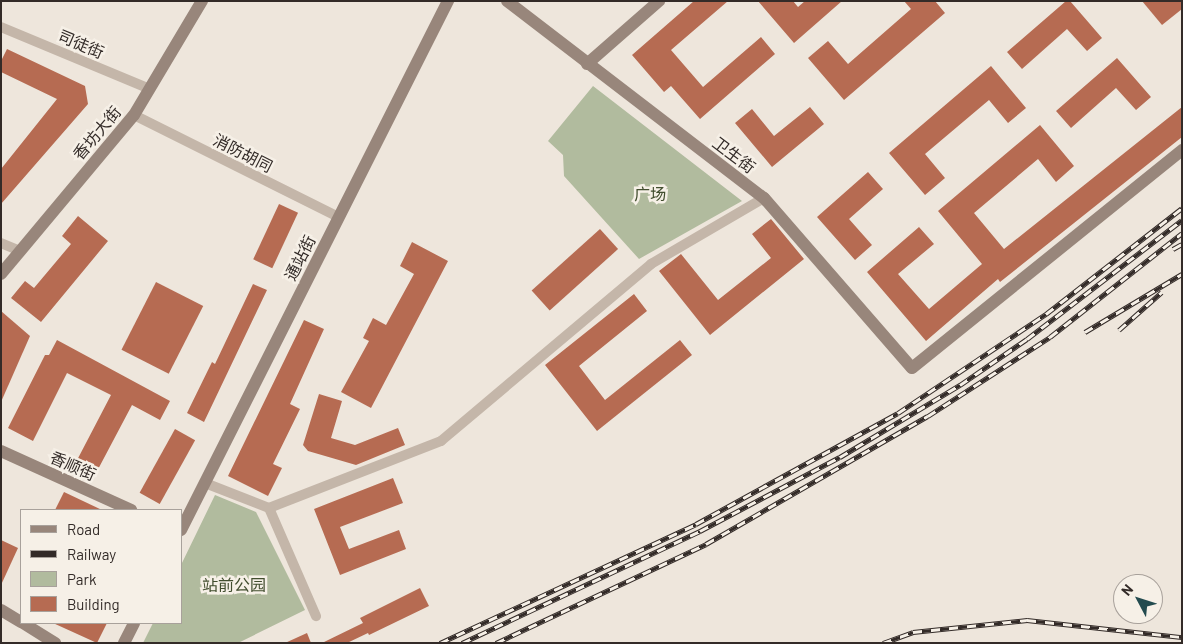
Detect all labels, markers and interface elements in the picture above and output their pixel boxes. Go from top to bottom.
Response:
street label: 司徒街 [55,26,107,62]
street label: 香坊大街 [69,102,125,164]
street label: 消防胡同 [210,130,276,176]
street label: 卫生街 [709,133,759,177]
park label: 广场 [634,184,666,204]
street label: 通站街 [281,232,319,284]
street label: 香顺街 [47,447,99,485]
legend [20,509,182,624]
text: Road [67,520,100,538]
text: Railway [67,545,116,563]
text: Park [67,570,96,588]
north arrow [1113,574,1163,624]
park label: 站前公园 [202,575,266,595]
text: N [1117,581,1136,599]
text: Building [67,595,120,613]

